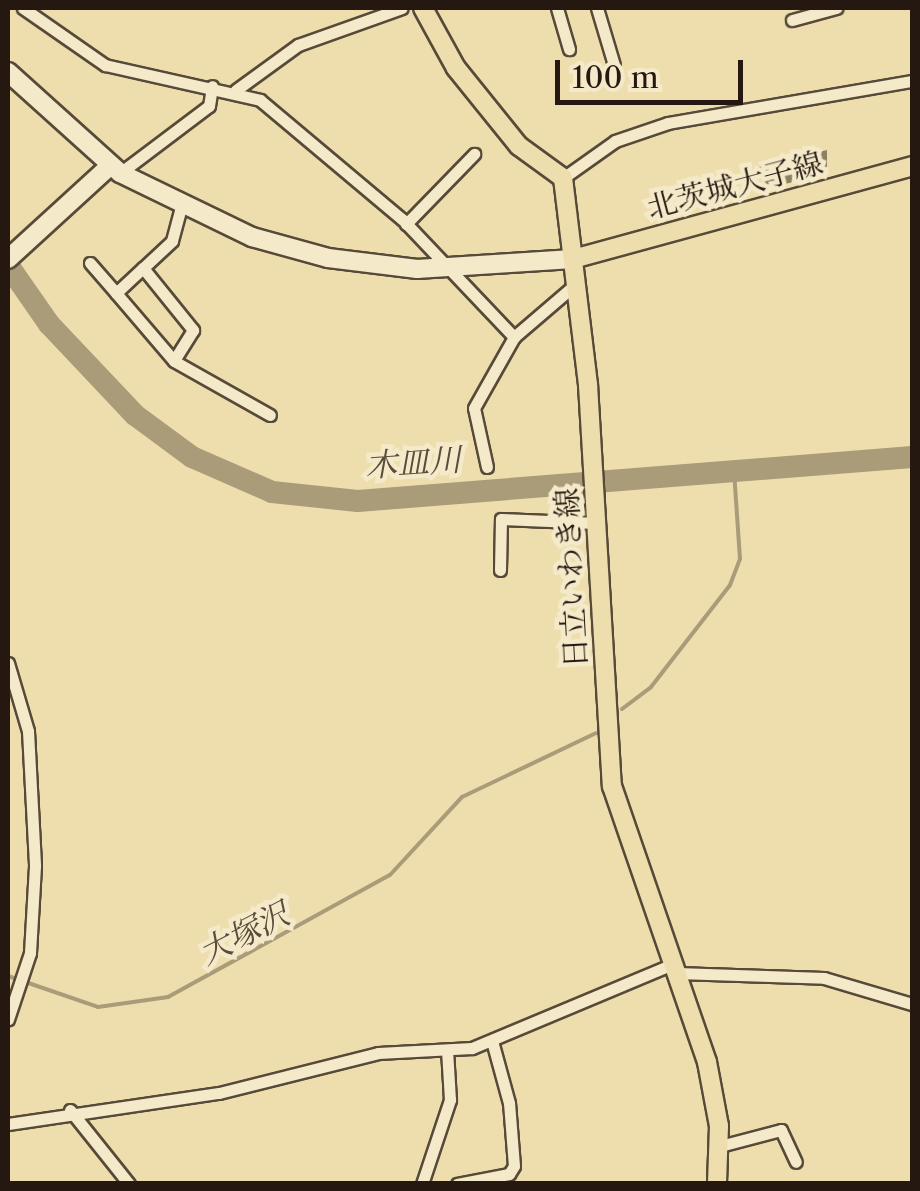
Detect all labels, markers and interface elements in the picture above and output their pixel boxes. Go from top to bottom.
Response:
scale bar [560,40,748,102]
text: 100 m [572,59,659,96]
street label: 北茨城大子線 [643,145,827,227]
water label: 木皿川 [364,440,462,486]
street label: 日立いわき線 [549,487,595,669]
water label: 大塚沢 [193,895,295,973]

